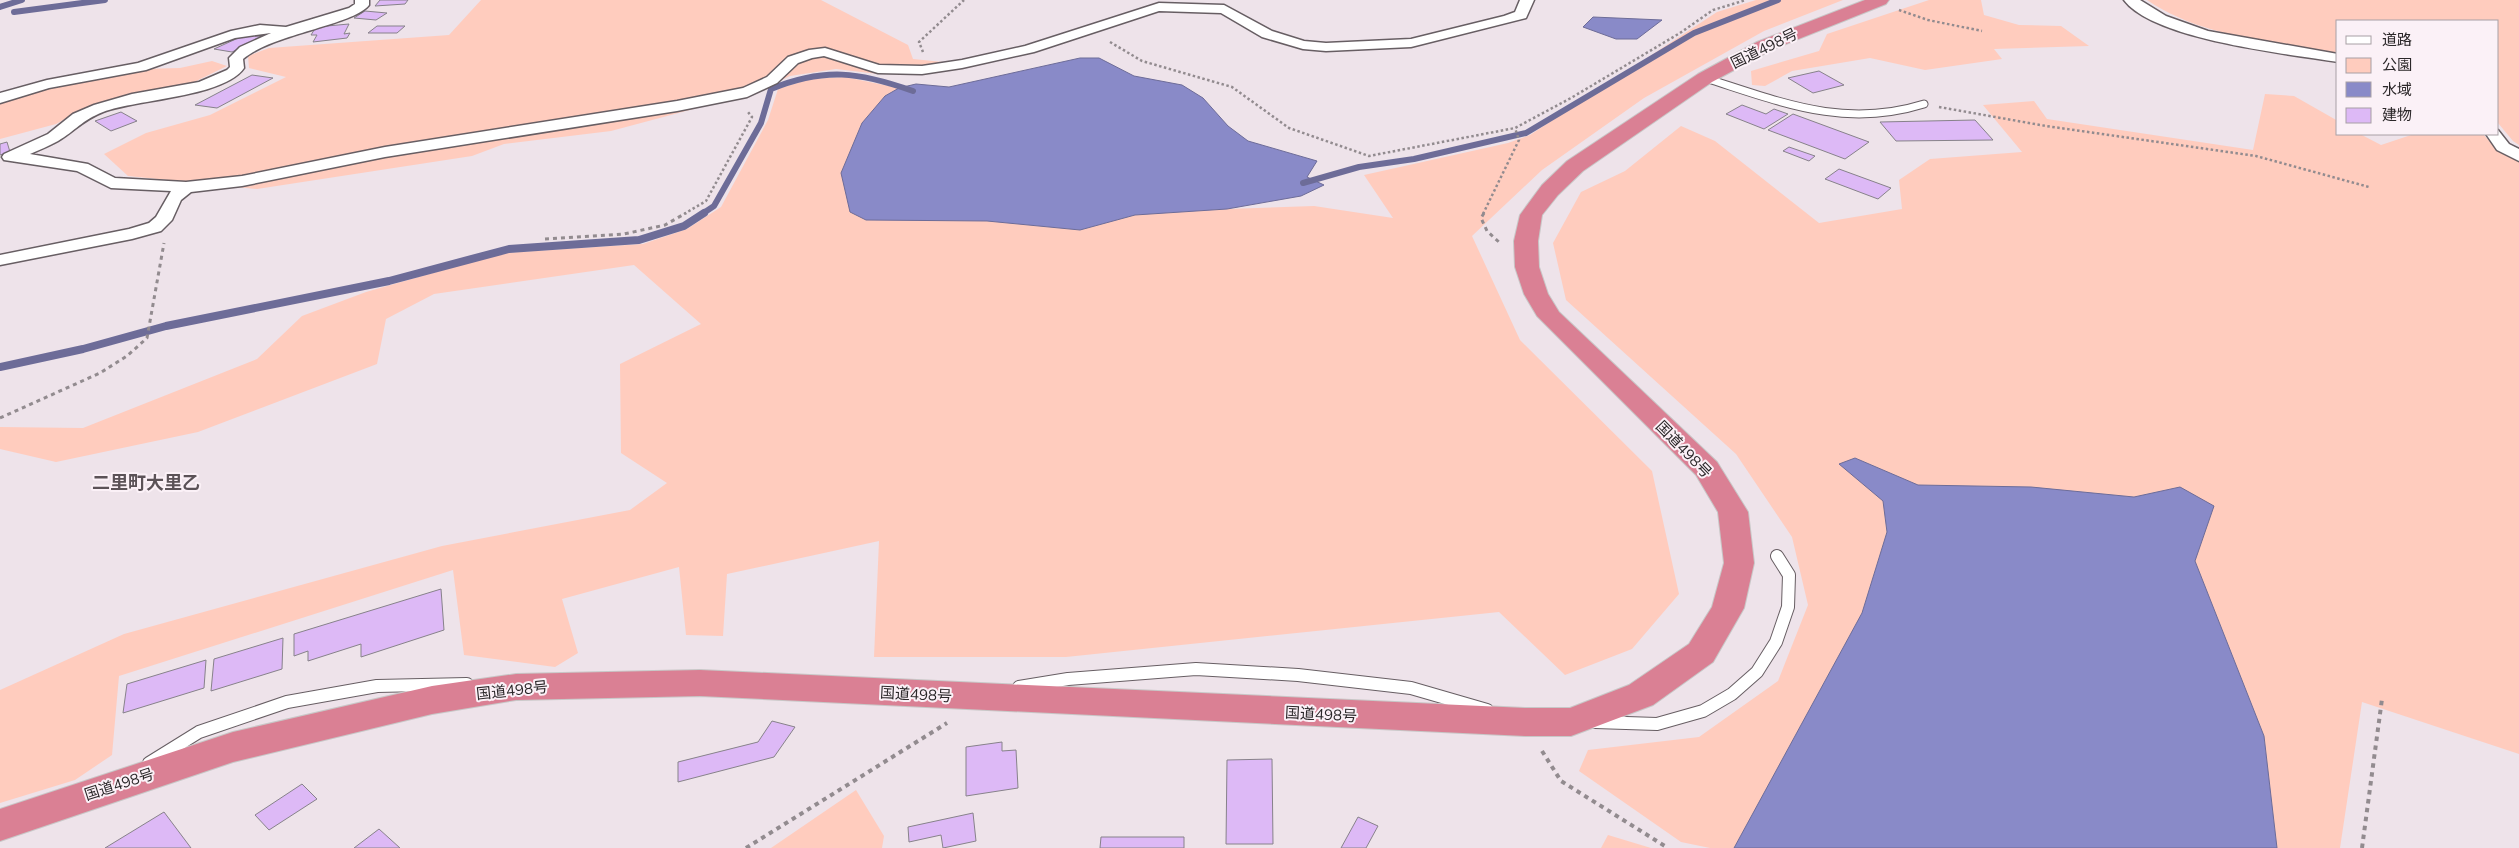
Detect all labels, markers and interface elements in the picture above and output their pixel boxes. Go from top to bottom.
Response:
legend [2336,20,2499,135]
street label: 国道498号 [1727,24,1801,72]
text: 道路 [2382,30,2412,49]
text: 公園 [2382,55,2412,74]
text: 水域 [2382,80,2412,99]
text: 建物 [2382,105,2412,124]
street label: 国道498号 [1652,416,1716,482]
district label: 二里町大里乙 [92,471,200,494]
street label: 国道498号 [475,677,549,703]
street label: 国道498号 [880,683,952,705]
street label: 国道498号 [1285,703,1357,725]
street label: 国道498号 [82,764,156,804]

